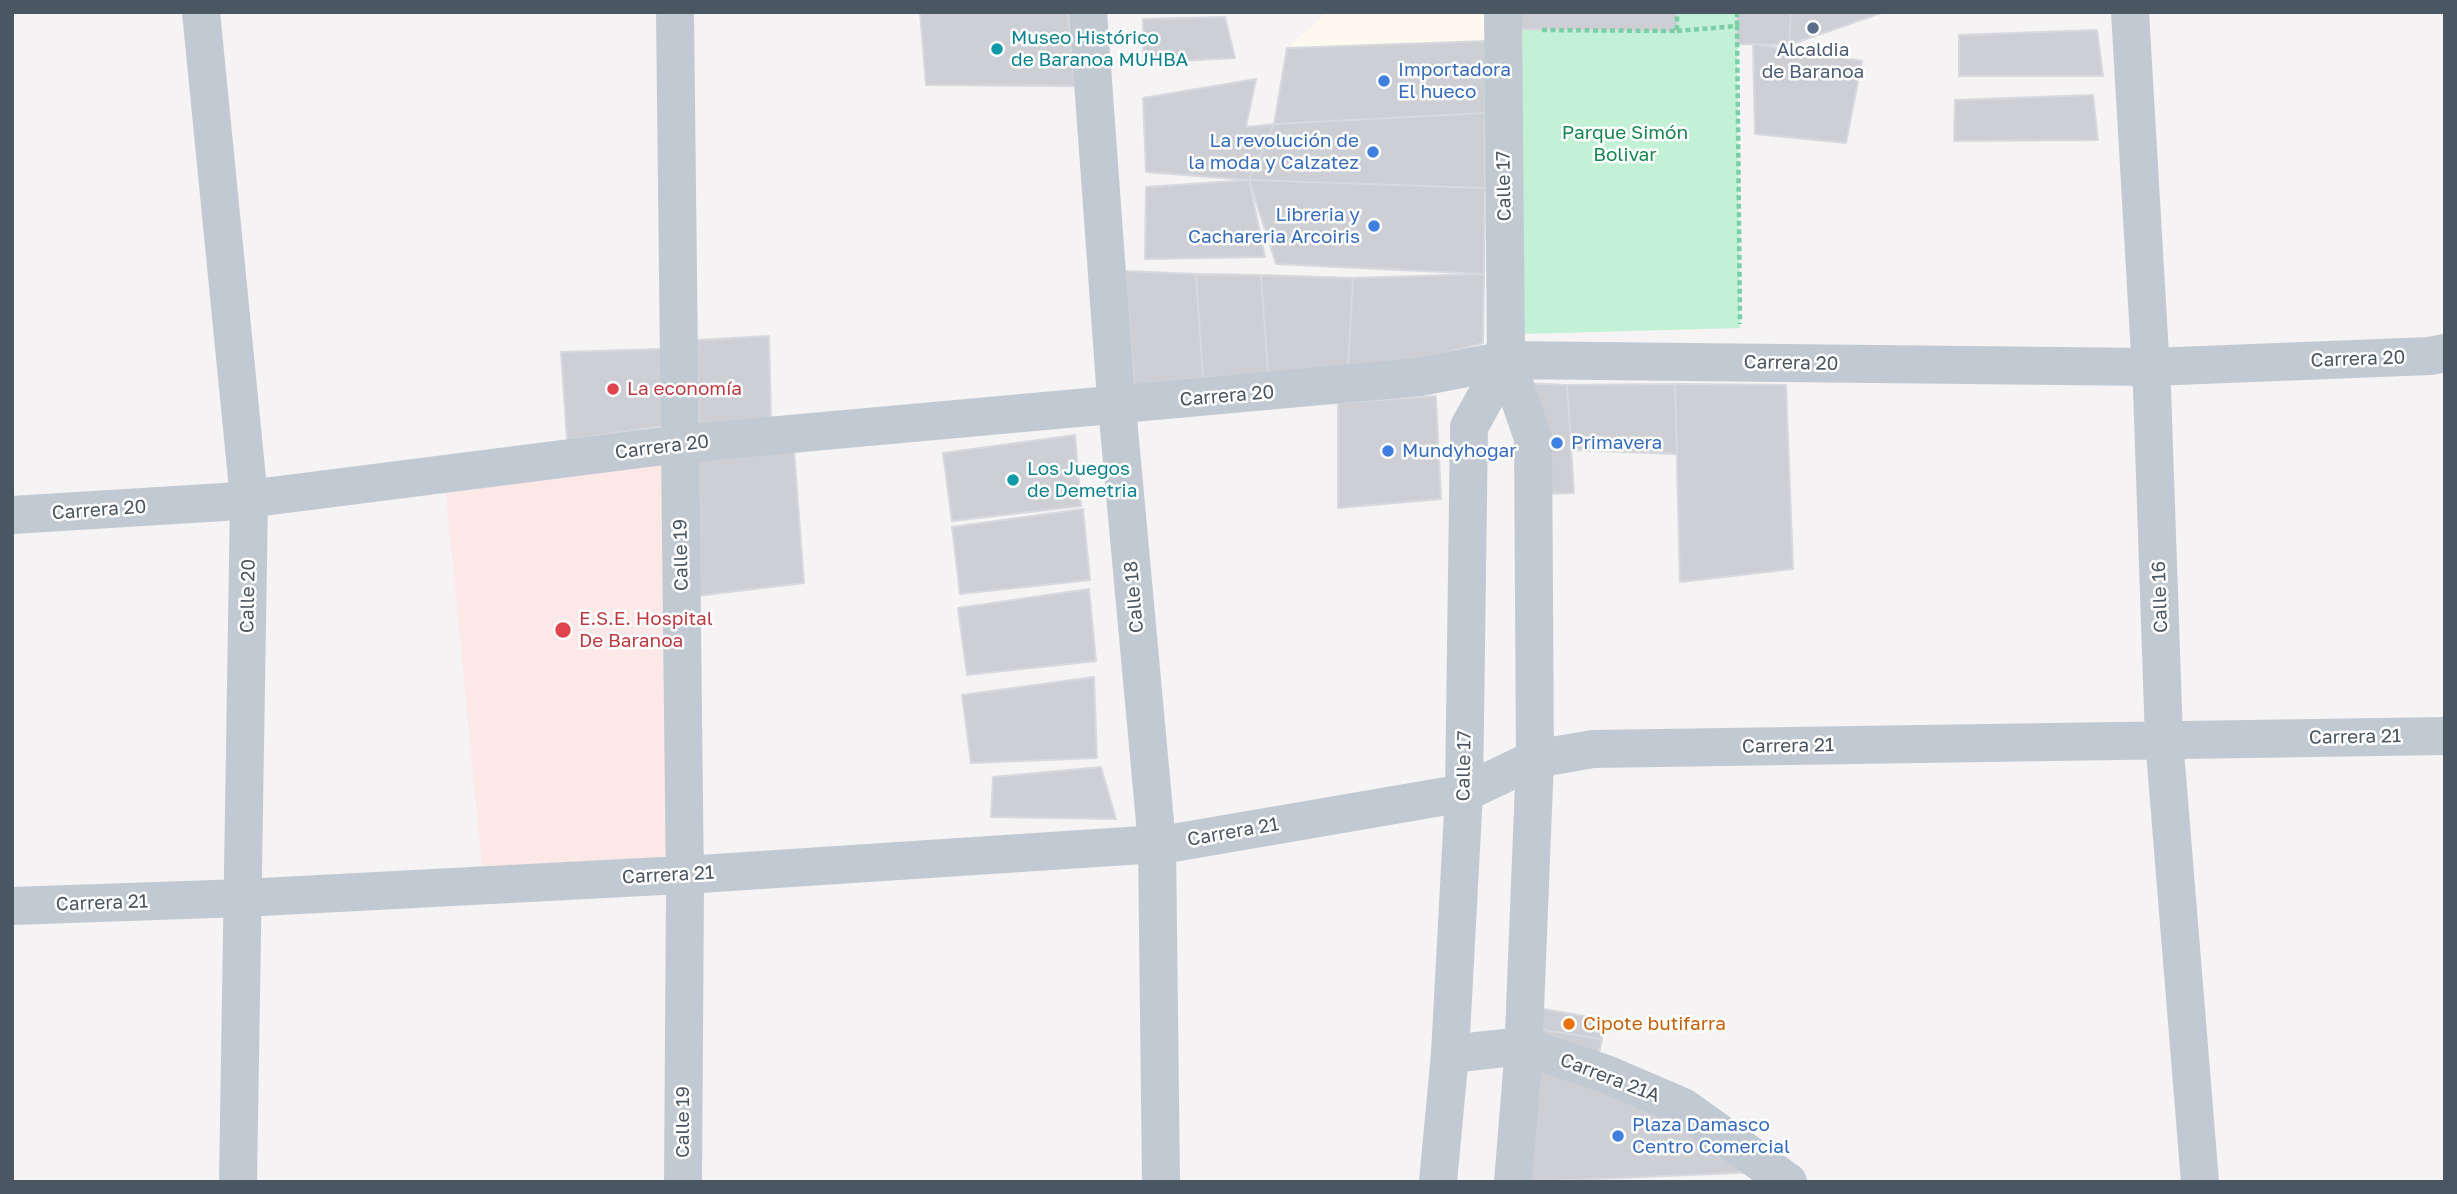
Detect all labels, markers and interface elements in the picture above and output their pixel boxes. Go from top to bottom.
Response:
marker: Alcaldia de Baranoa [1805,20,1821,36]
place label: Museo Histórico de Baranoa MUHBA [1011,27,1188,71]
place label: Alcaldia de Baranoa [1762,39,1864,83]
marker: Museo Histórico de Baranoa MUHBA [989,41,1005,57]
place label: Importadora El hueco [1398,59,1511,103]
marker: Importadora El hueco [1376,73,1392,89]
park label: Parque Simón Bolivar [1562,122,1688,166]
place label: La revolución de la moda y Calzatez [1188,130,1359,174]
marker: La revolución de la moda y Calzatez [1365,144,1381,160]
street label: Calle 17 [1492,150,1516,222]
place label: Libreria y Cachareria Arcoiris [1188,204,1360,248]
marker: Libreria y Cachareria Arcoiris [1366,218,1382,234]
street label: Carrera 20 [2310,346,2406,372]
street label: Carrera 20 [1743,351,1839,375]
place label: La economía [627,378,742,400]
marker: La economía [605,381,621,397]
street label: Carrera 20 [1179,381,1275,411]
street label: Carrera 20 [614,430,710,464]
place label: Primavera [1571,432,1662,454]
marker: Primavera [1549,435,1565,451]
place label: Mundyhogar [1402,440,1517,462]
marker: Mundyhogar [1380,443,1396,459]
place label: Los Juegos de Demetria [1027,458,1137,502]
marker: Los Juegos de Demetria [1005,472,1021,488]
street label: Carrera 20 [51,495,147,525]
street label: Calle 19 [669,519,693,591]
street label: Calle 20 [236,559,260,633]
street label: Calle 18 [1119,560,1149,634]
street label: Calle 16 [2147,561,2173,633]
place label: E.S.E. Hospital De Baranoa [579,608,713,652]
marker: E.S.E. Hospital De Baranoa [553,620,573,640]
street label: Carrera 21 [2309,725,2401,749]
street label: Calle 17 [1452,730,1476,802]
street label: Carrera 21 [1742,734,1834,758]
street label: Carrera 21 [1186,813,1280,851]
street label: Carrera 21 [621,861,715,889]
street label: Carrera 21 [56,890,148,916]
place label: Cipote butifarra [1583,1013,1726,1035]
marker: Cipote butifarra [1561,1016,1577,1032]
street label: Carrera 21A [1557,1049,1663,1107]
street label: Calle 19 [672,1086,694,1158]
place label: Plaza Damasco Centro Comercial [1632,1114,1790,1158]
marker: Plaza Damasco Centro Comercial [1610,1128,1626,1144]

